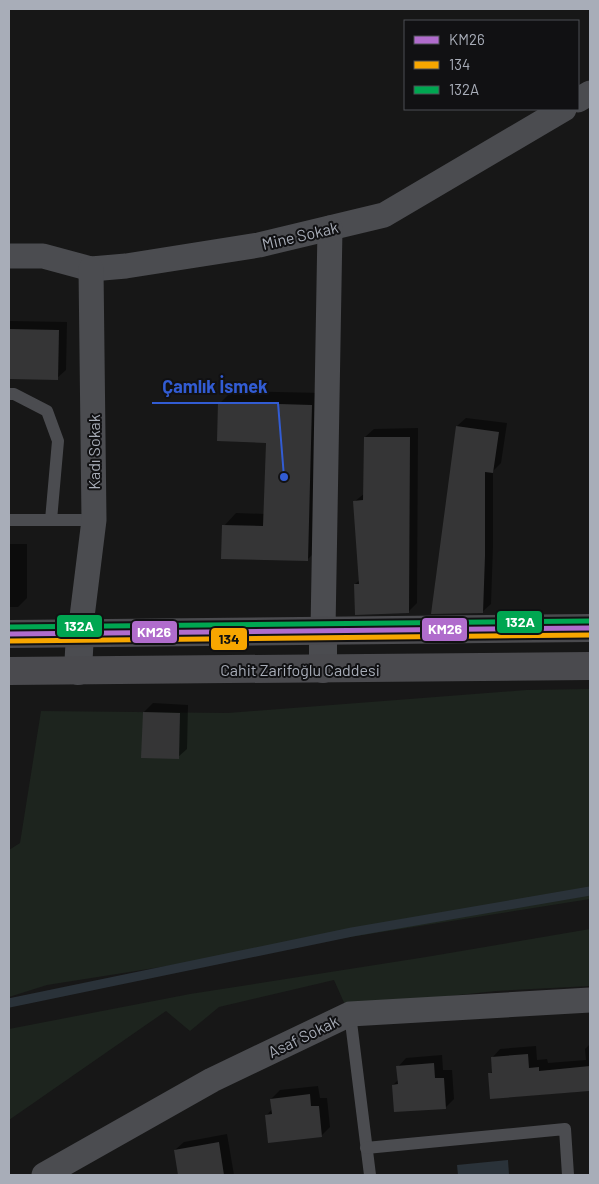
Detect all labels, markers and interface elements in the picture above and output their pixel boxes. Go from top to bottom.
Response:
legend [404,20,579,110]
text: KM26 [449,30,485,48]
text: 134 [449,55,470,73]
text: 132A [449,80,479,98]
street label: Mine Sokak [260,217,340,253]
callout: Çamlık İsmek [152,370,278,403]
text: Çamlık İsmek [162,375,268,397]
street label: Kadı Sokak [84,414,103,490]
line badge: 132A [496,610,543,634]
text: 132A [505,613,535,630]
line badge: 132A [56,614,103,638]
text: 132A [64,617,94,634]
line badge: KM26 [421,617,468,642]
line badge: KM26 [131,620,178,644]
text: KM26 [428,620,463,637]
text: KM26 [137,623,172,640]
line badge: 134 [210,627,248,651]
text: 134 [219,630,240,647]
street label: Cahit Zarifoğlu Caddesi [220,660,380,679]
street label: Asaf Sokak [264,1011,342,1061]

